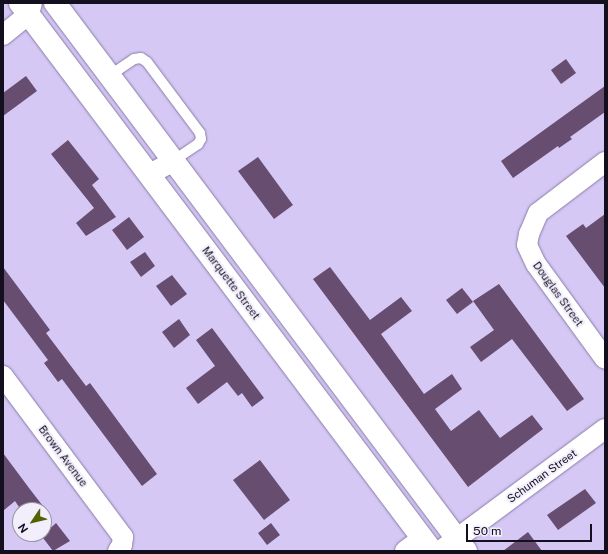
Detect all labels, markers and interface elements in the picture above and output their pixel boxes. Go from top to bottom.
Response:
street label: Marquette Street [199,244,263,322]
street label: Douglas Street [530,259,586,329]
street label: Brown Avenue [36,423,90,489]
street label: Schuman Street [505,446,579,506]
north arrow [12,502,52,542]
scale bar [468,516,594,542]
text: N [16,521,30,535]
text: 50 m [473,524,501,538]

